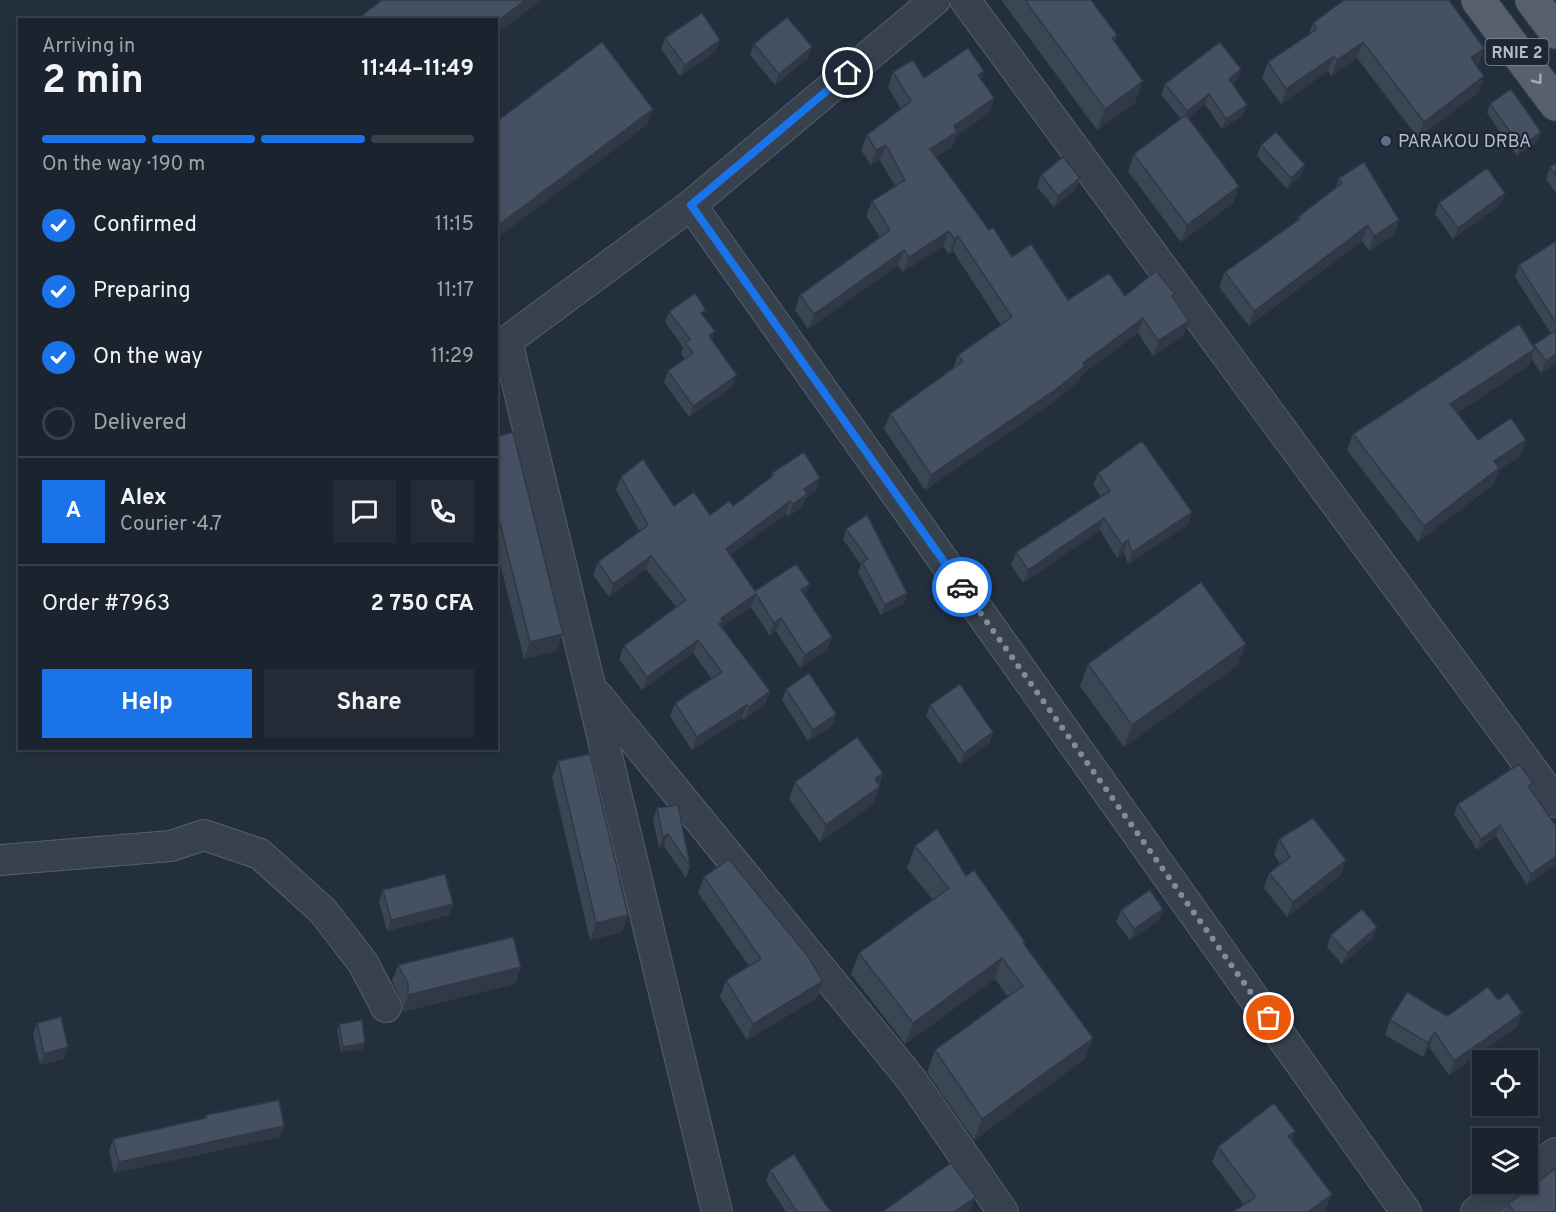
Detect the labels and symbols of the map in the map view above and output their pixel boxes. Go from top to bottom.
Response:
road number: RNIE 2 [1486,39,1549,65]
pin [822,47,873,98]
one-way arrow [1531,74,1542,85]
place label: PARAKOU DRBA [1398,131,1531,154]
marker: PARAKOU DRBA [1379,134,1393,148]
courier [932,557,992,617]
pin [1243,992,1294,1043]

